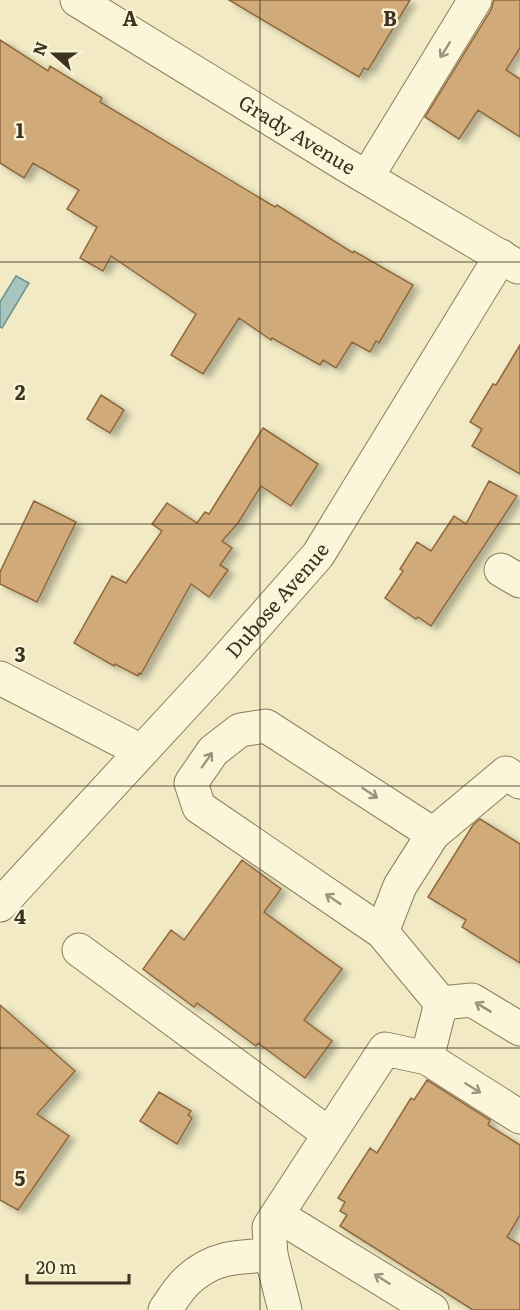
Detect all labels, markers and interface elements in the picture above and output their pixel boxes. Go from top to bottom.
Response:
text: A [122,2,138,32]
text: B [383,2,397,32]
north arrow [24,24,84,84]
text: N [25,38,53,59]
one-way arrow [438,41,450,58]
street label: Grady Avenue [234,86,362,181]
text: 1 [16,114,24,144]
text: 2 [15,376,26,406]
street label: Dubose Avenue [217,536,335,664]
text: 3 [14,638,26,668]
one-way arrow [201,752,213,769]
one-way arrow [361,787,378,799]
one-way arrow [326,893,342,905]
text: 4 [14,900,26,930]
one-way arrow [475,1000,492,1012]
one-way arrow [464,1082,481,1094]
text: 5 [15,1162,26,1192]
scale bar [27,1247,129,1285]
text: 20 m [36,1253,77,1280]
one-way arrow [374,1273,391,1285]

